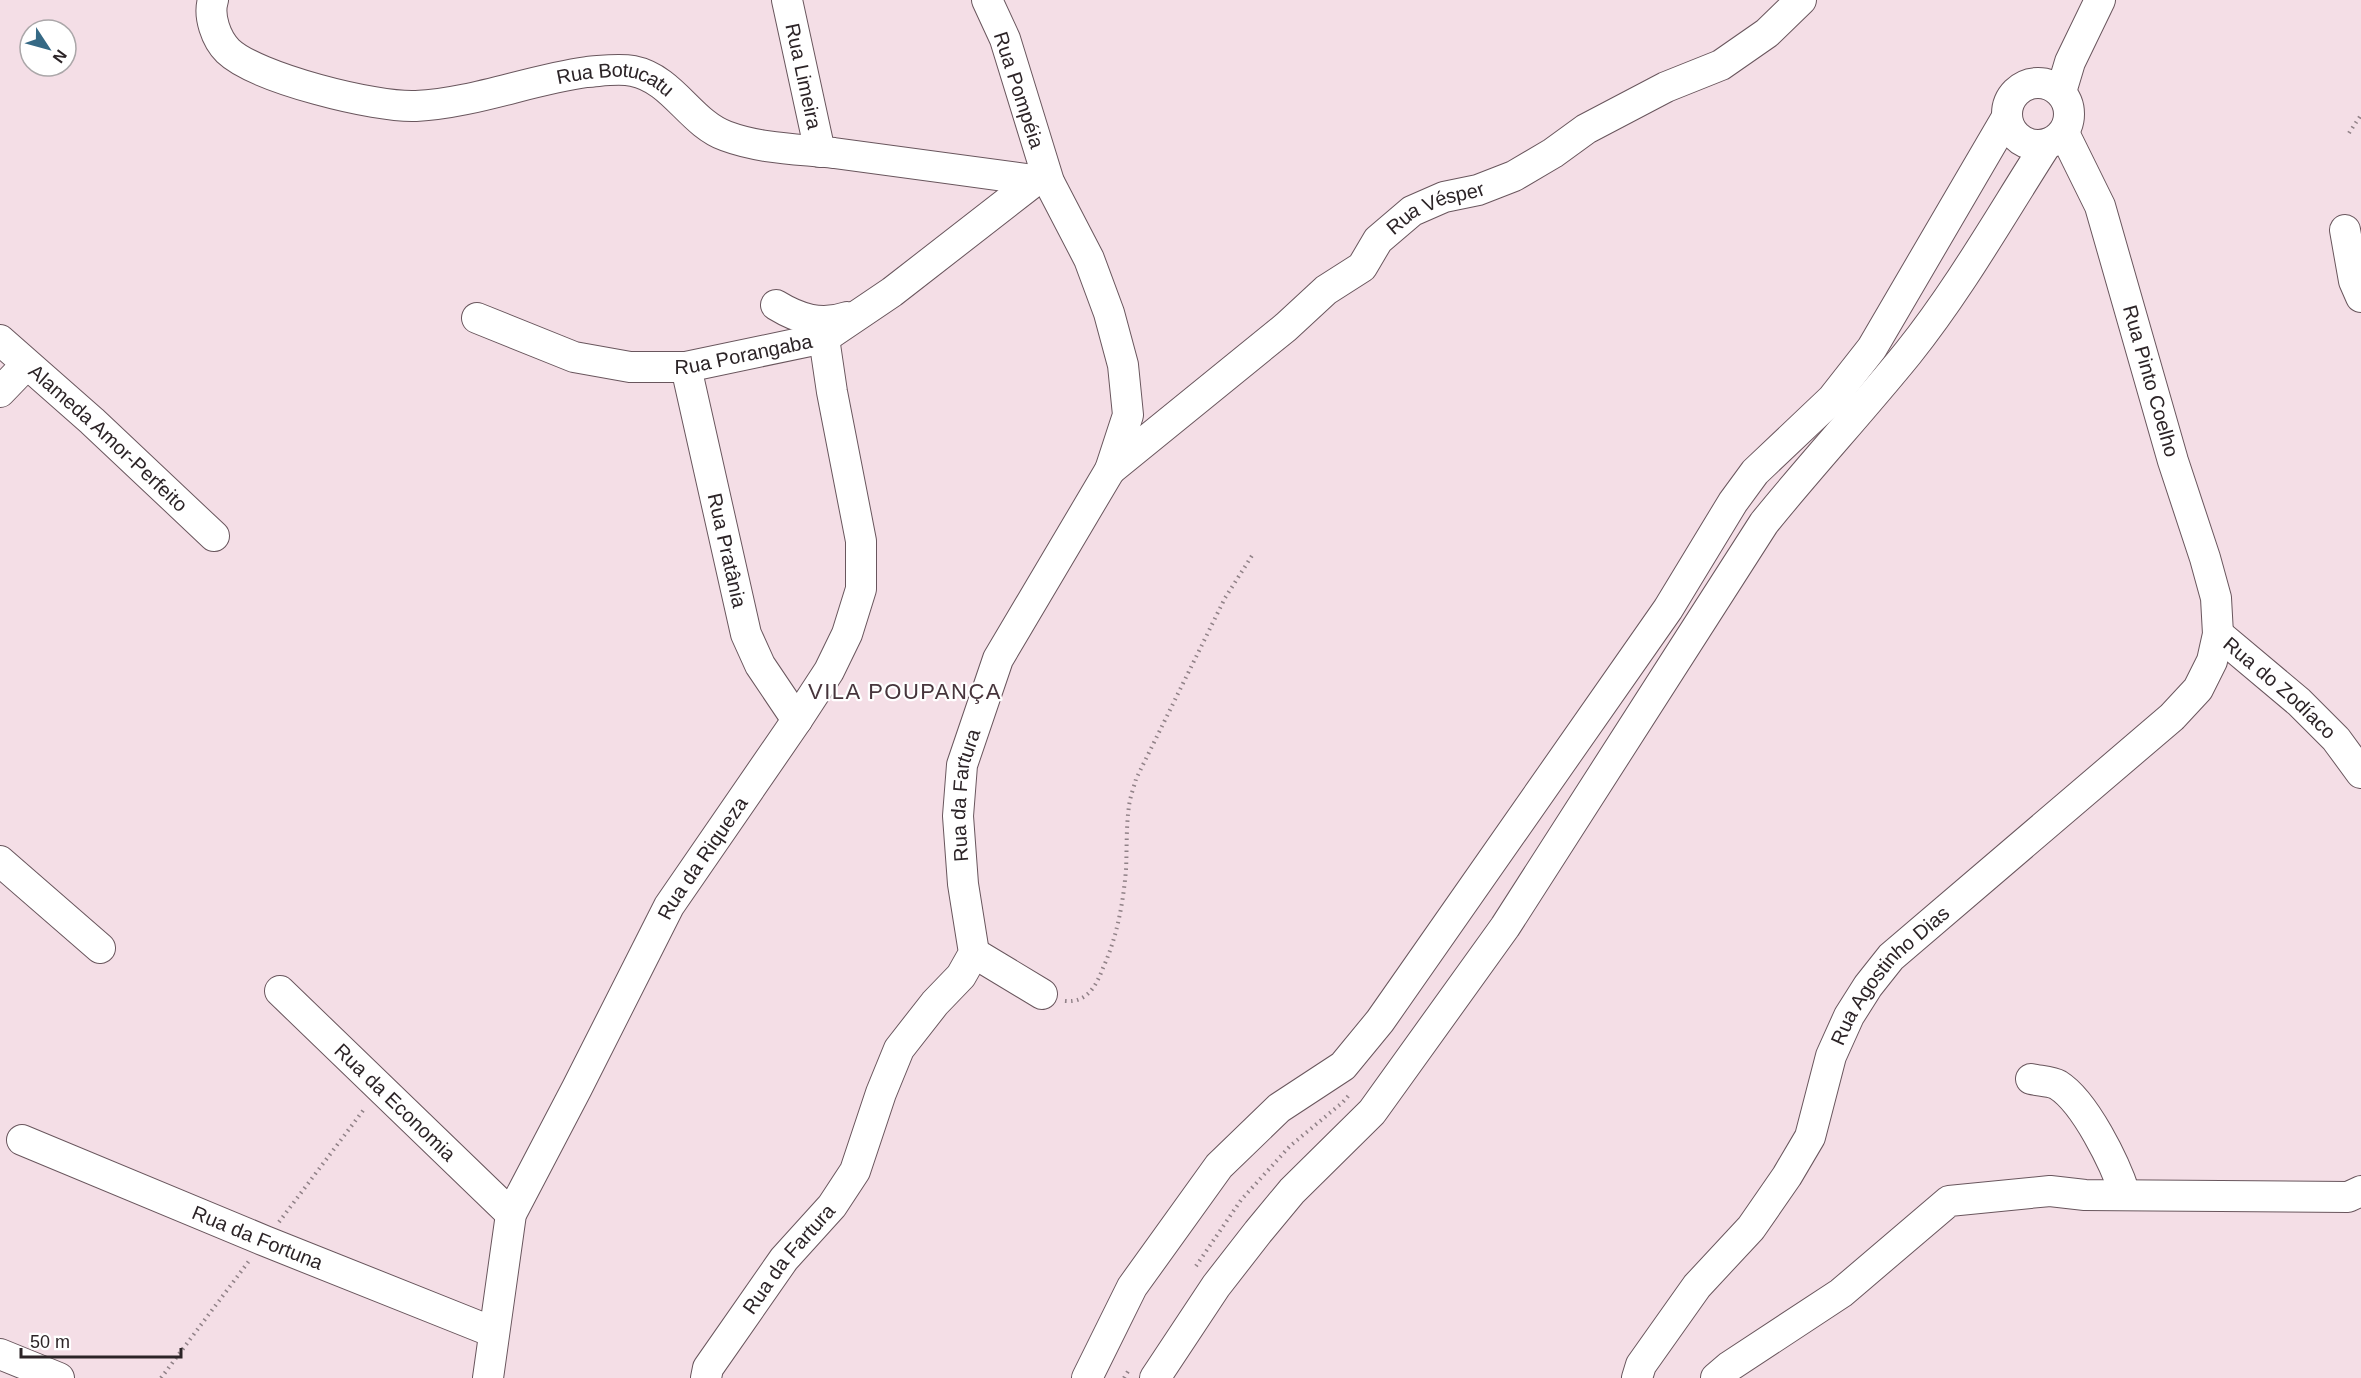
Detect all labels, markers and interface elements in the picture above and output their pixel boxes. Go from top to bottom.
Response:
north arrow [18,18,78,78]
street label: Rua Limeira [781,21,826,132]
street label: Rua Pompéia [990,29,1048,152]
text: N [49,47,70,66]
street label: Rua Botucatu [555,59,678,101]
street label: Rua Vésper [1382,177,1488,239]
street label: Rua Pinto Coelho [2119,303,2183,459]
street label: Rua Porangaba [674,330,815,378]
street label: Alameda Amor-Perfeito [25,360,192,516]
street label: Rua Pratânia [704,491,751,611]
street label: Rua do Zodíaco [2219,633,2340,743]
district label: VILA POUPANÇA [808,679,1002,704]
street label: Rua da Fartura [947,725,985,863]
street label: Rua da Riqueza [653,792,752,923]
street label: Rua Agostinho Dias [1826,901,1953,1048]
street label: Rua da Economia [330,1039,461,1166]
street label: Rua da Fartura [738,1199,840,1318]
street label: Rua da Fortuna [189,1201,327,1274]
scale bar [21,1321,182,1359]
text: 50 m [30,1332,70,1352]

